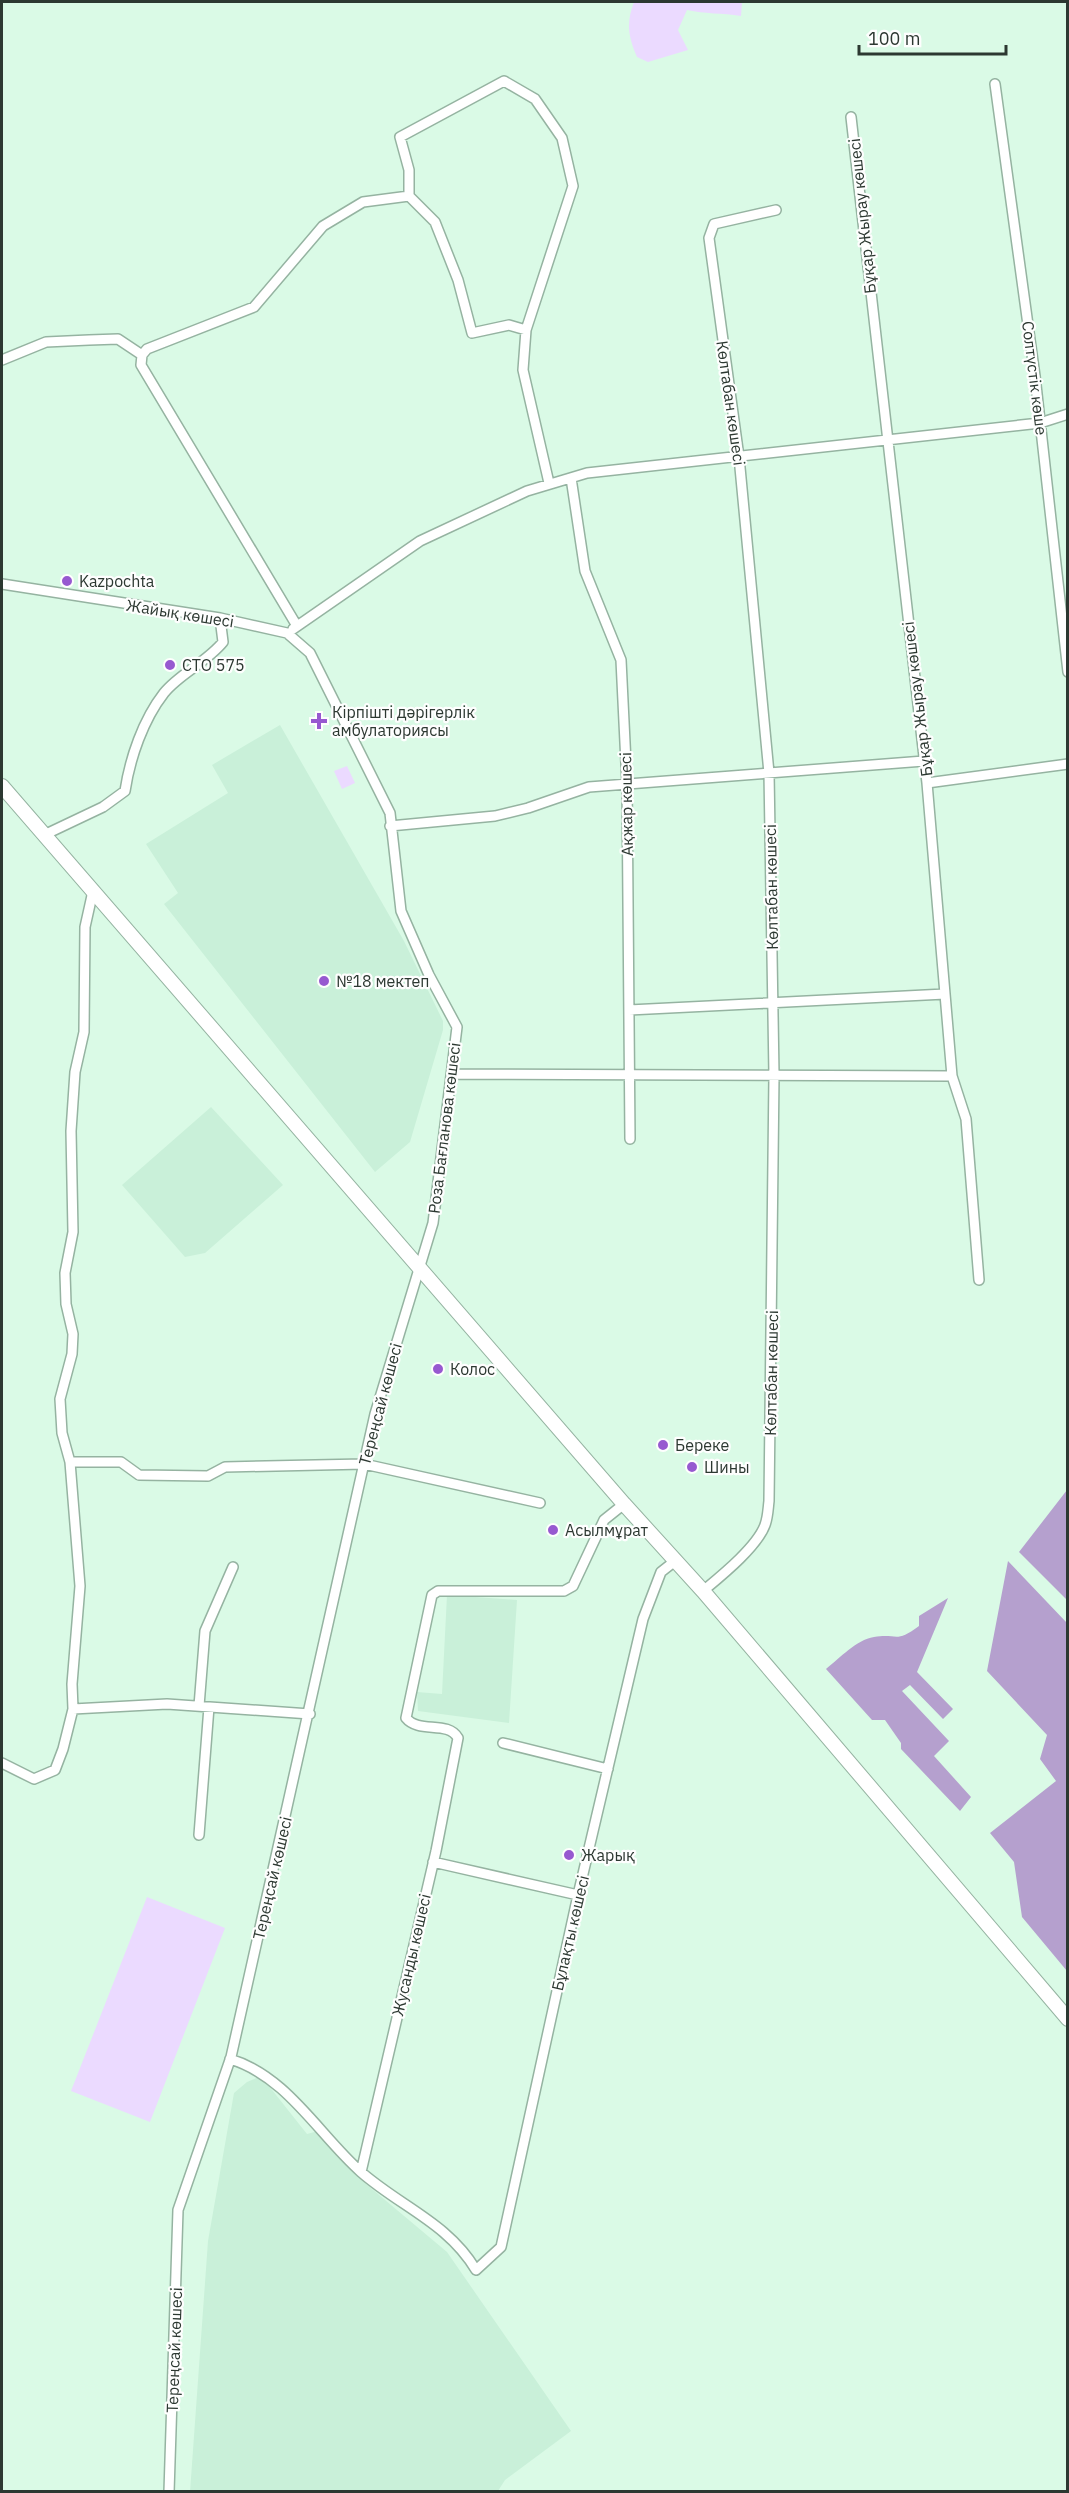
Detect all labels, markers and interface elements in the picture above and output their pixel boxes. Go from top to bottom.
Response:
scale bar [859,18,1006,56]
text: 100 m [868,27,920,50]
street label: Бұқар Жырау көшесі [844,137,880,295]
street label: Солтүстік көше [1018,320,1052,436]
street label: Көлтабан көшесі [712,339,750,467]
place label: Kazpochta [79,571,155,591]
marker: Kazpochta [60,574,74,588]
street label: Жайық көшесі [125,595,235,631]
street label: Бұқар Жырау көшесі [898,620,936,778]
place label: СТО 575 [182,655,245,675]
marker: СТО 575 [163,658,177,672]
place label: Кірпішті дәрігерлік амбулаториясы [332,702,475,740]
marker: Кірпішті дәрігерлік амбулаториясы [310,712,328,730]
street label: Ақжар көшесі [615,752,637,856]
street label: Көлтабан көшесі [760,824,782,950]
place label: №18 мектеп [336,971,429,991]
marker: №18 мектеп [317,974,331,988]
street label: Роза Бағланова көшесі [424,1041,464,1215]
street label: Көлтабан көшесі [760,1310,782,1436]
street label: Тереңсай көшесі [354,1341,406,1467]
place label: Колос [450,1359,495,1379]
marker: Колос [431,1362,445,1376]
place label: Береке [675,1435,730,1455]
marker: Береке [656,1438,670,1452]
place label: Шины [704,1457,750,1477]
marker: Шины [685,1460,699,1474]
place label: Асылмұрат [565,1520,648,1540]
marker: Асылмұрат [546,1523,560,1537]
street label: Тереңсай көшесі [248,1815,296,1941]
place label: Жарық [581,1845,635,1865]
marker: Жарық [562,1848,576,1862]
street label: Бұлақты көшесі [547,1873,593,1993]
street label: Жусанды көшесі [387,1892,435,2018]
street label: Тереңсай көшесі [162,2287,186,2413]

